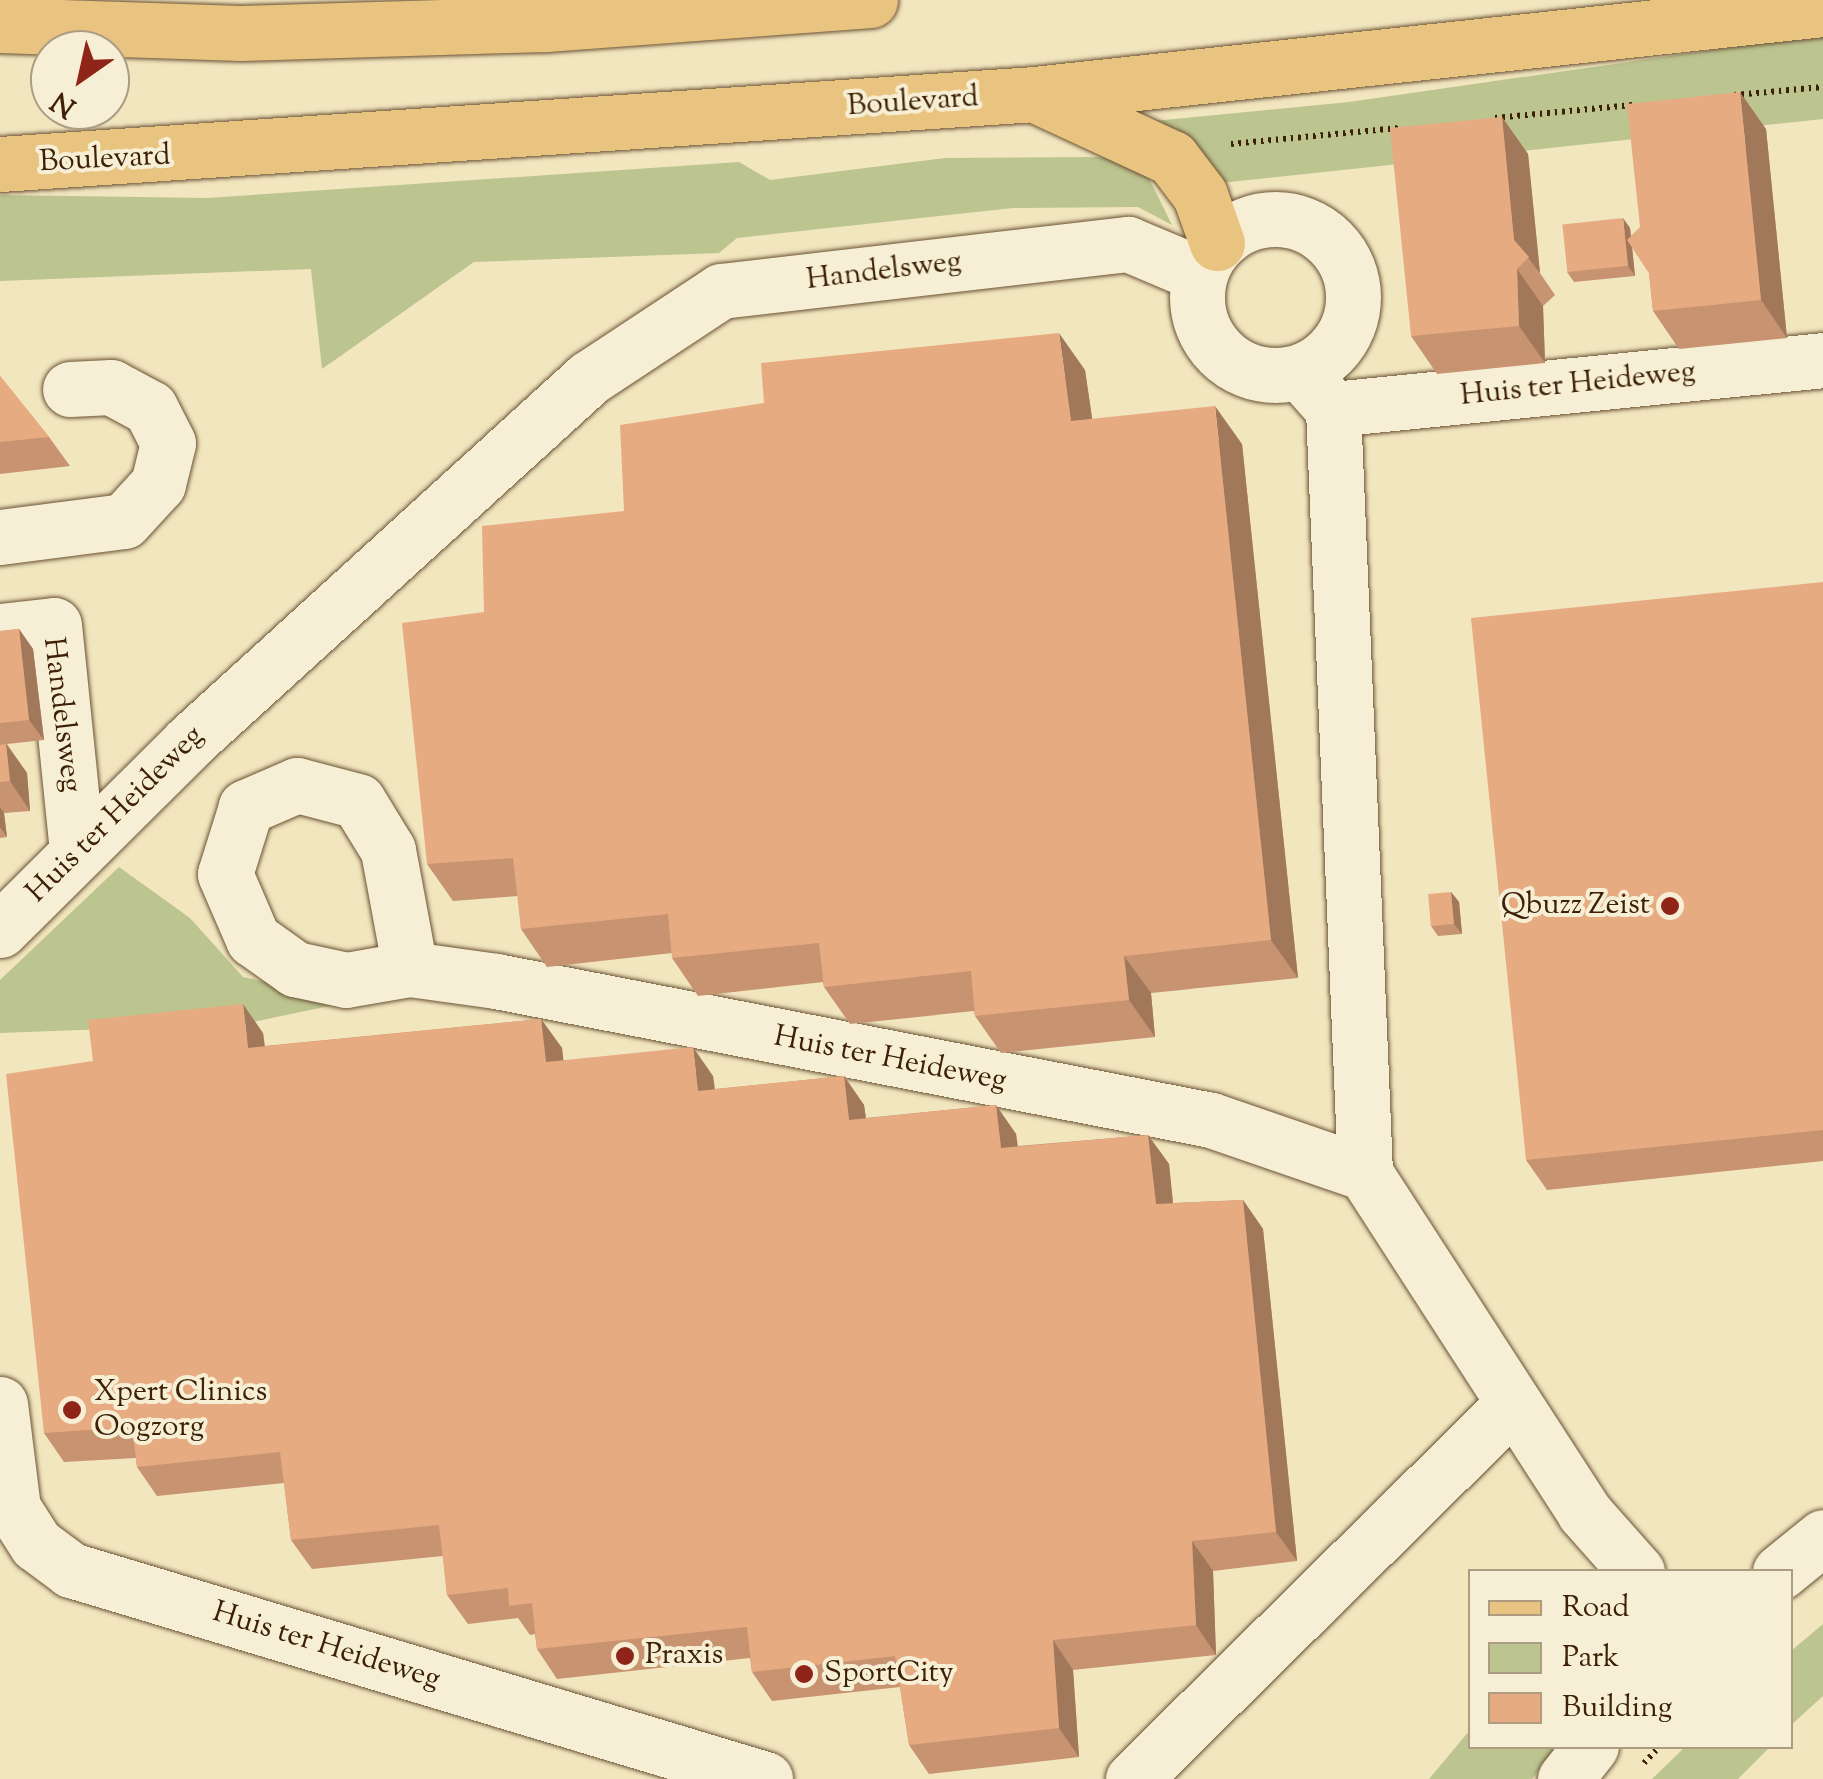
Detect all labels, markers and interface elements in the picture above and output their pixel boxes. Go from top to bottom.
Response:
north arrow [30,30,130,130]
text: N [44,80,85,126]
street label: Boulevard [846,80,980,126]
street label: Boulevard [38,139,172,181]
street label: Handelsweg [804,245,964,299]
street label: Huis ter Heideweg [1459,355,1697,415]
street label: Handelsweg [34,635,88,795]
street label: Huis ter Heideweg [20,719,212,911]
place label: Qbuzz Zeist [1501,888,1650,924]
marker: Qbuzz Zeist [1659,895,1681,917]
street label: Huis ter Heideweg [771,1020,1009,1100]
place label: Xpert Clinics Oogzorg [94,1375,267,1446]
marker: Xpert Clinics Oogzorg [59,1397,85,1423]
legend [1468,1569,1793,1749]
text: Road [1562,1587,1629,1630]
street label: Huis ter Heideweg [208,1595,444,1699]
text: Park [1562,1637,1619,1680]
place label: Praxis [645,1638,723,1674]
marker: Praxis [614,1645,636,1667]
place label: SportCity [824,1656,954,1692]
marker: SportCity [793,1663,815,1685]
text: Building [1562,1687,1672,1730]

